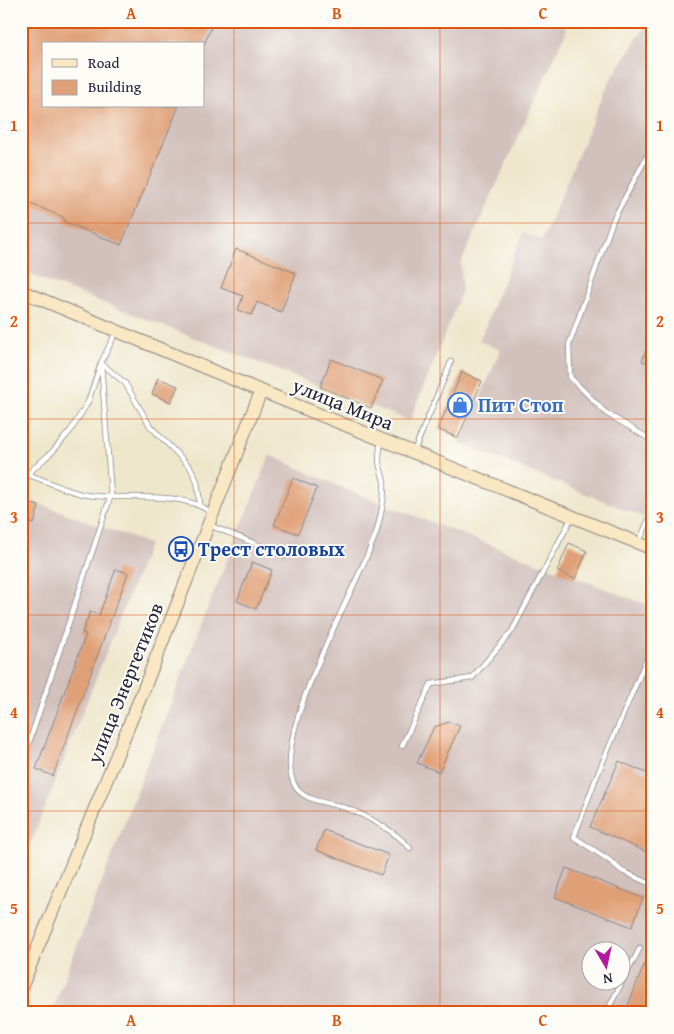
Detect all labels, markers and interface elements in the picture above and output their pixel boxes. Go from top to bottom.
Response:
text: A [126,1,137,25]
text: B [332,1,342,25]
text: C [538,1,548,25]
legend [42,42,205,108]
text: Road [88,52,119,73]
text: Building [88,76,142,97]
text: 1 [10,113,18,137]
text: 1 [656,113,664,137]
text: 2 [10,309,18,333]
text: 2 [656,309,664,333]
street label: улица Мира [288,370,398,437]
place label: Пит Стоп [478,390,564,419]
shop icon: Пит Стоп [447,392,473,418]
text: 3 [10,505,18,529]
text: 3 [656,505,664,529]
place label: Трест столовых [198,534,345,563]
bus stop icon: Трест столовых [168,536,194,562]
street label: улица Энергетиков [79,598,170,769]
text: 4 [10,700,18,724]
text: 4 [656,700,664,724]
text: 5 [10,896,18,920]
text: 5 [656,896,664,920]
north arrow [582,942,632,992]
text: N [601,968,614,990]
text: A [126,1008,137,1032]
text: B [332,1008,342,1032]
text: C [538,1008,548,1032]

